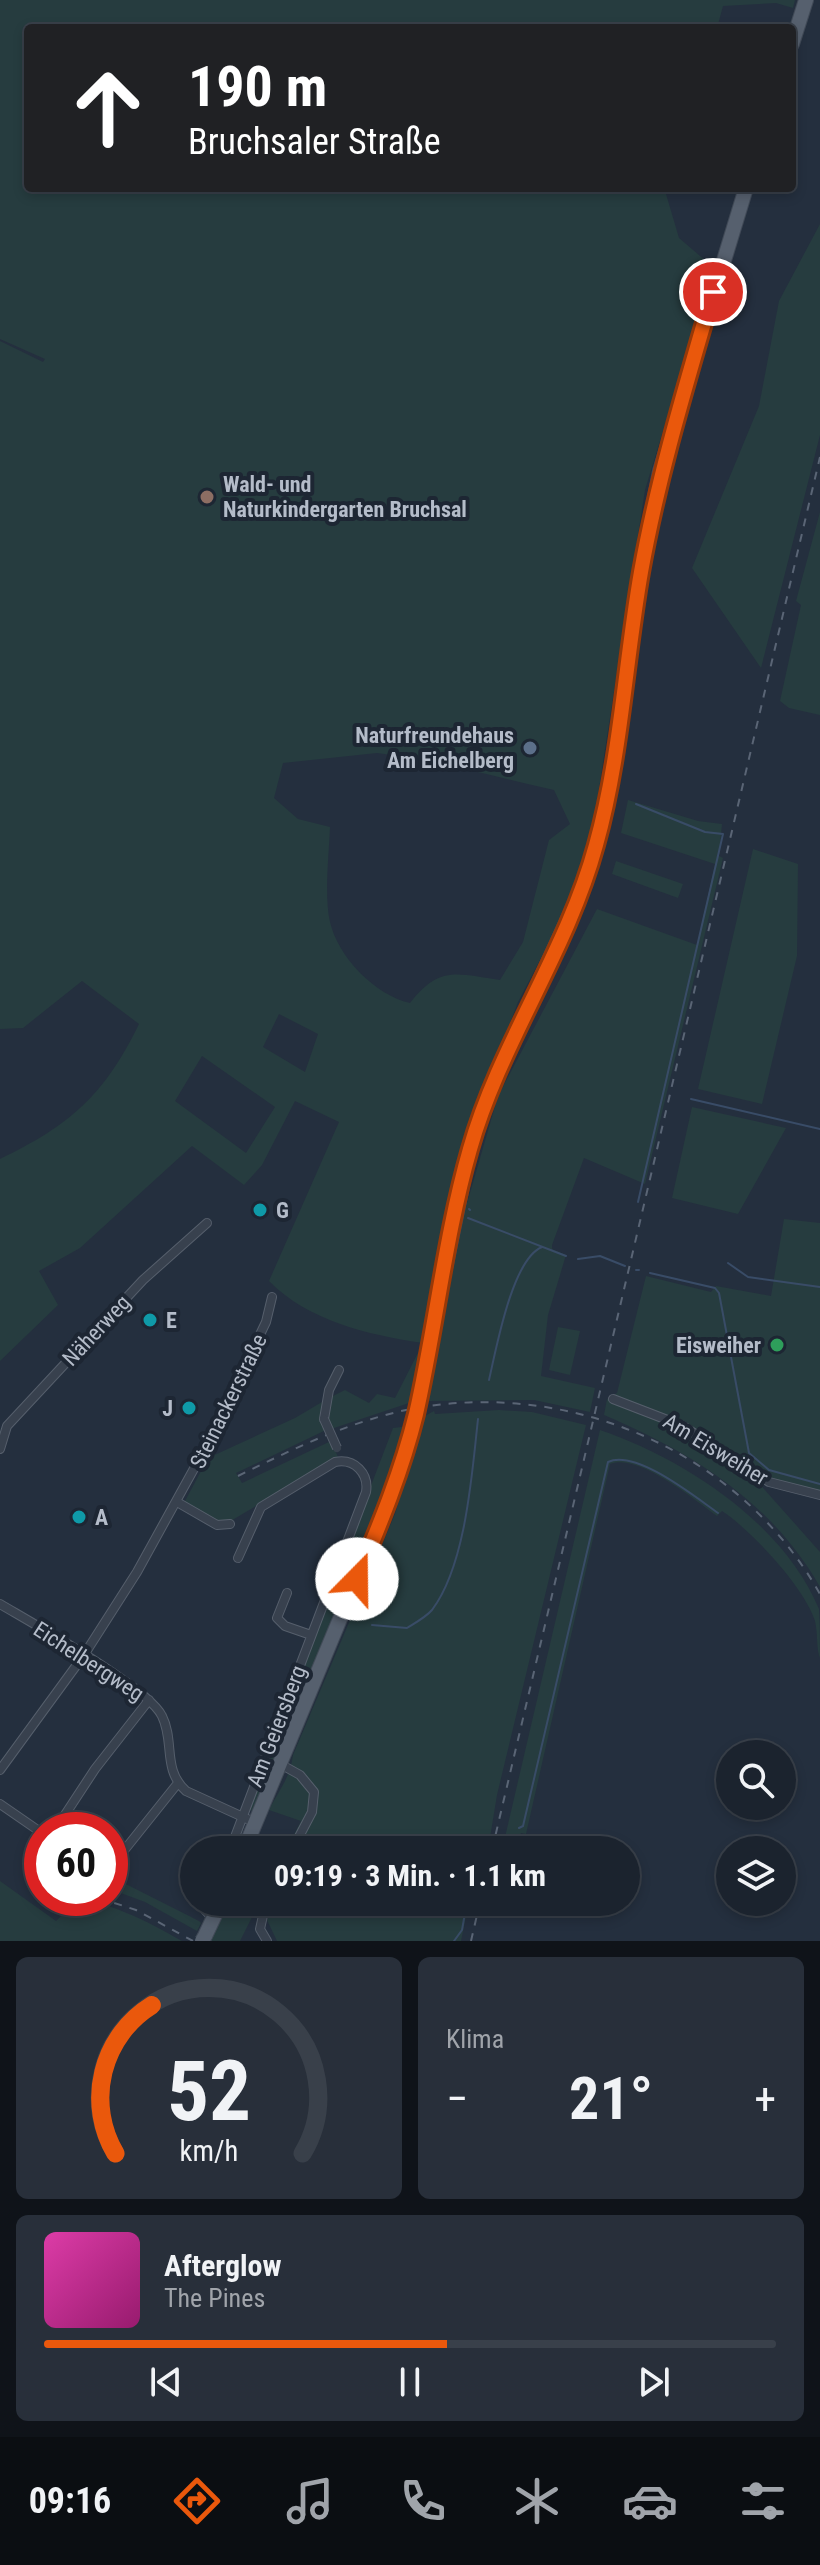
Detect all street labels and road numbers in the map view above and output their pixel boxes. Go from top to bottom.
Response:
street label: Näherweg [57,1290,135,1371]
street label: Steinackerstraße [185,1330,272,1473]
street label: Am Eisweiher [659,1408,773,1491]
street label: Eichelbergweg [29,1617,148,1706]
street label: Am Geiersberg [242,1662,311,1791]

